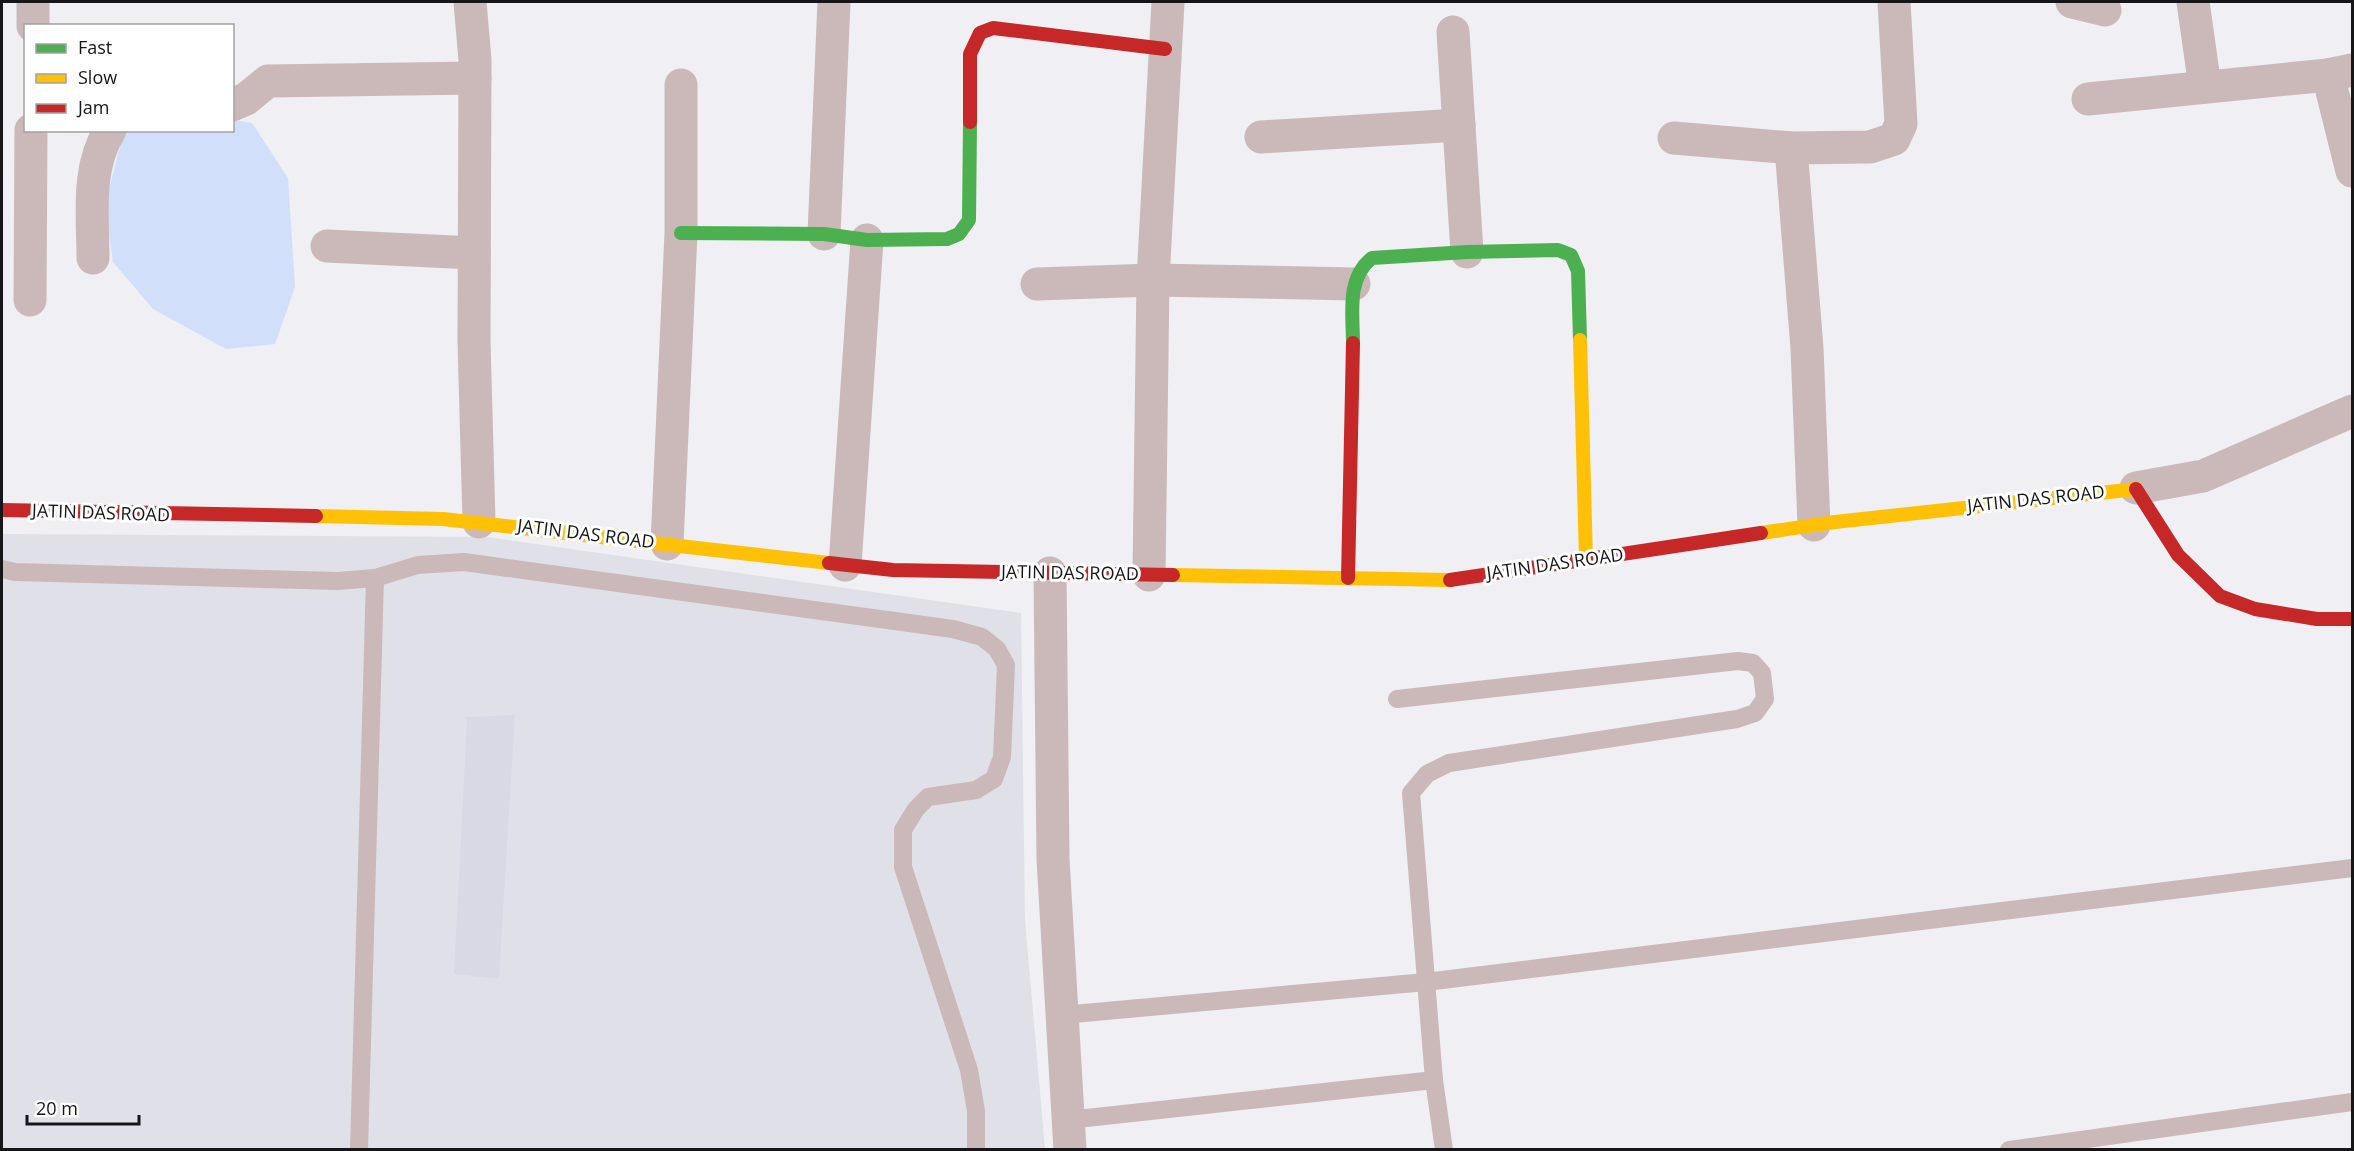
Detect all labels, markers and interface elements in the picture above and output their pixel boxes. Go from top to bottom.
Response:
legend [24,24,234,132]
text: Fast [78,35,112,59]
text: Slow [78,65,117,89]
text: Jam [76,95,110,119]
street label: JATIN DAS ROAD [1964,479,2106,517]
street label: JATIN DAS ROAD [30,498,170,526]
street label: JATIN DAS ROAD [514,512,656,553]
street label: JATIN DAS ROAD [1483,542,1625,585]
street label: JATIN DAS ROAD [999,559,1139,585]
scale bar [27,1088,140,1126]
text: 20 m [36,1096,78,1120]

